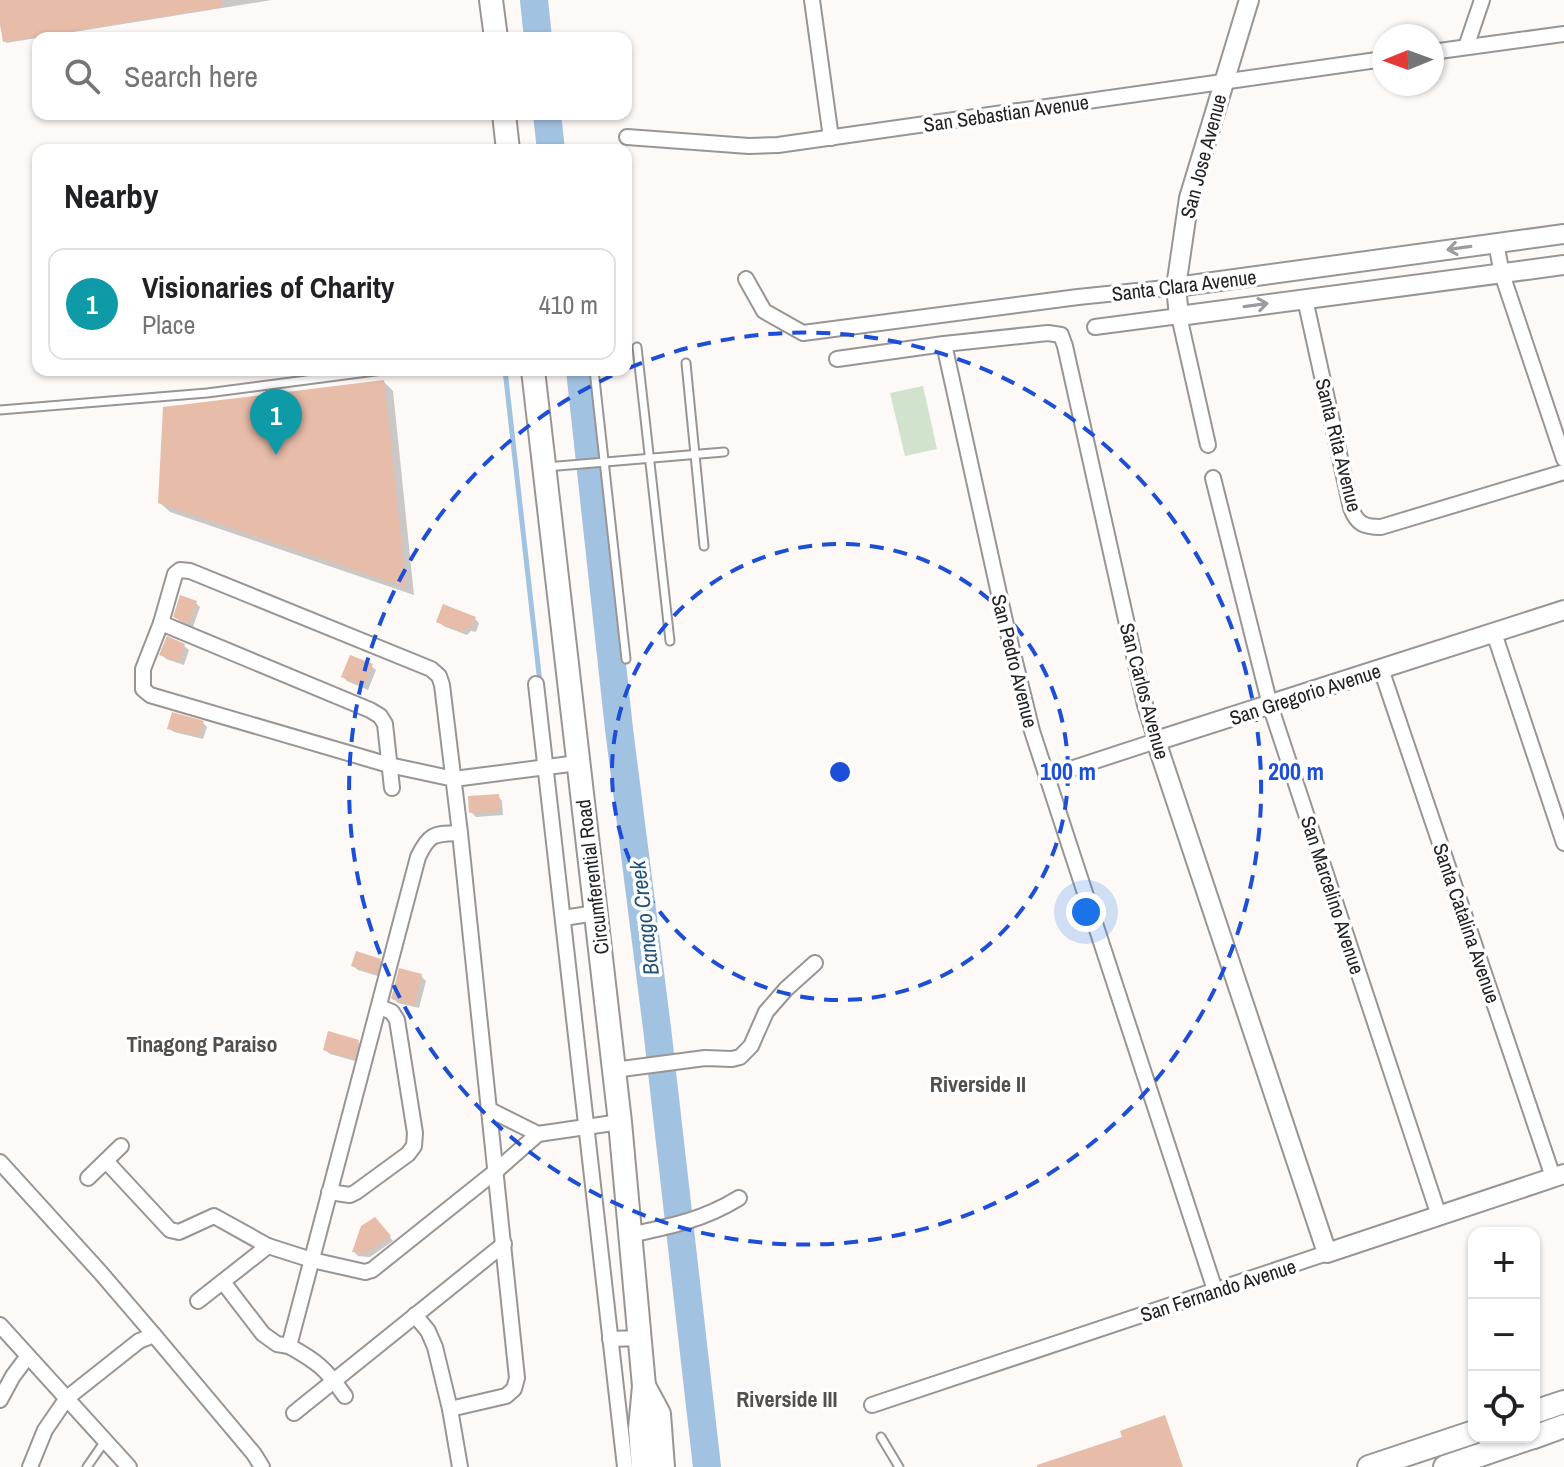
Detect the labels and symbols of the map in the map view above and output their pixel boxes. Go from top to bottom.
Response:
north arrow [1372,24,1444,96]
street label: San Sebastian Avenue [922,88,1090,138]
street label: San Jose Avenue [1173,91,1233,221]
one-way arrow [1447,241,1472,256]
street label: Santa Clara Avenue [1110,263,1258,307]
one-way arrow [1243,297,1268,312]
street label: Santa Rita Avenue [1309,376,1369,514]
pin: 1 [250,389,302,455]
street label: San Pedro Avenue [985,592,1045,730]
street label: San Carlos Avenue [1114,620,1176,762]
street label: San Gregorio Avenue [1226,657,1384,731]
text: 100 m [1040,755,1096,787]
text: 200 m [1268,755,1324,787]
centre of rings [826,758,854,786]
street label: Circumferential Road [569,798,615,956]
street label: San Marcelino Avenue [1295,812,1371,978]
street label: Santa Catalina Avenue [1427,839,1507,1007]
water label: Banago Creek [622,858,666,977]
your location [1066,892,1106,932]
district label: Tinagong Paraiso [126,1029,278,1059]
district label: Riverside II [930,1069,1026,1099]
street label: San Fernando Avenue [1137,1252,1299,1328]
district label: Riverside III [736,1384,838,1414]

